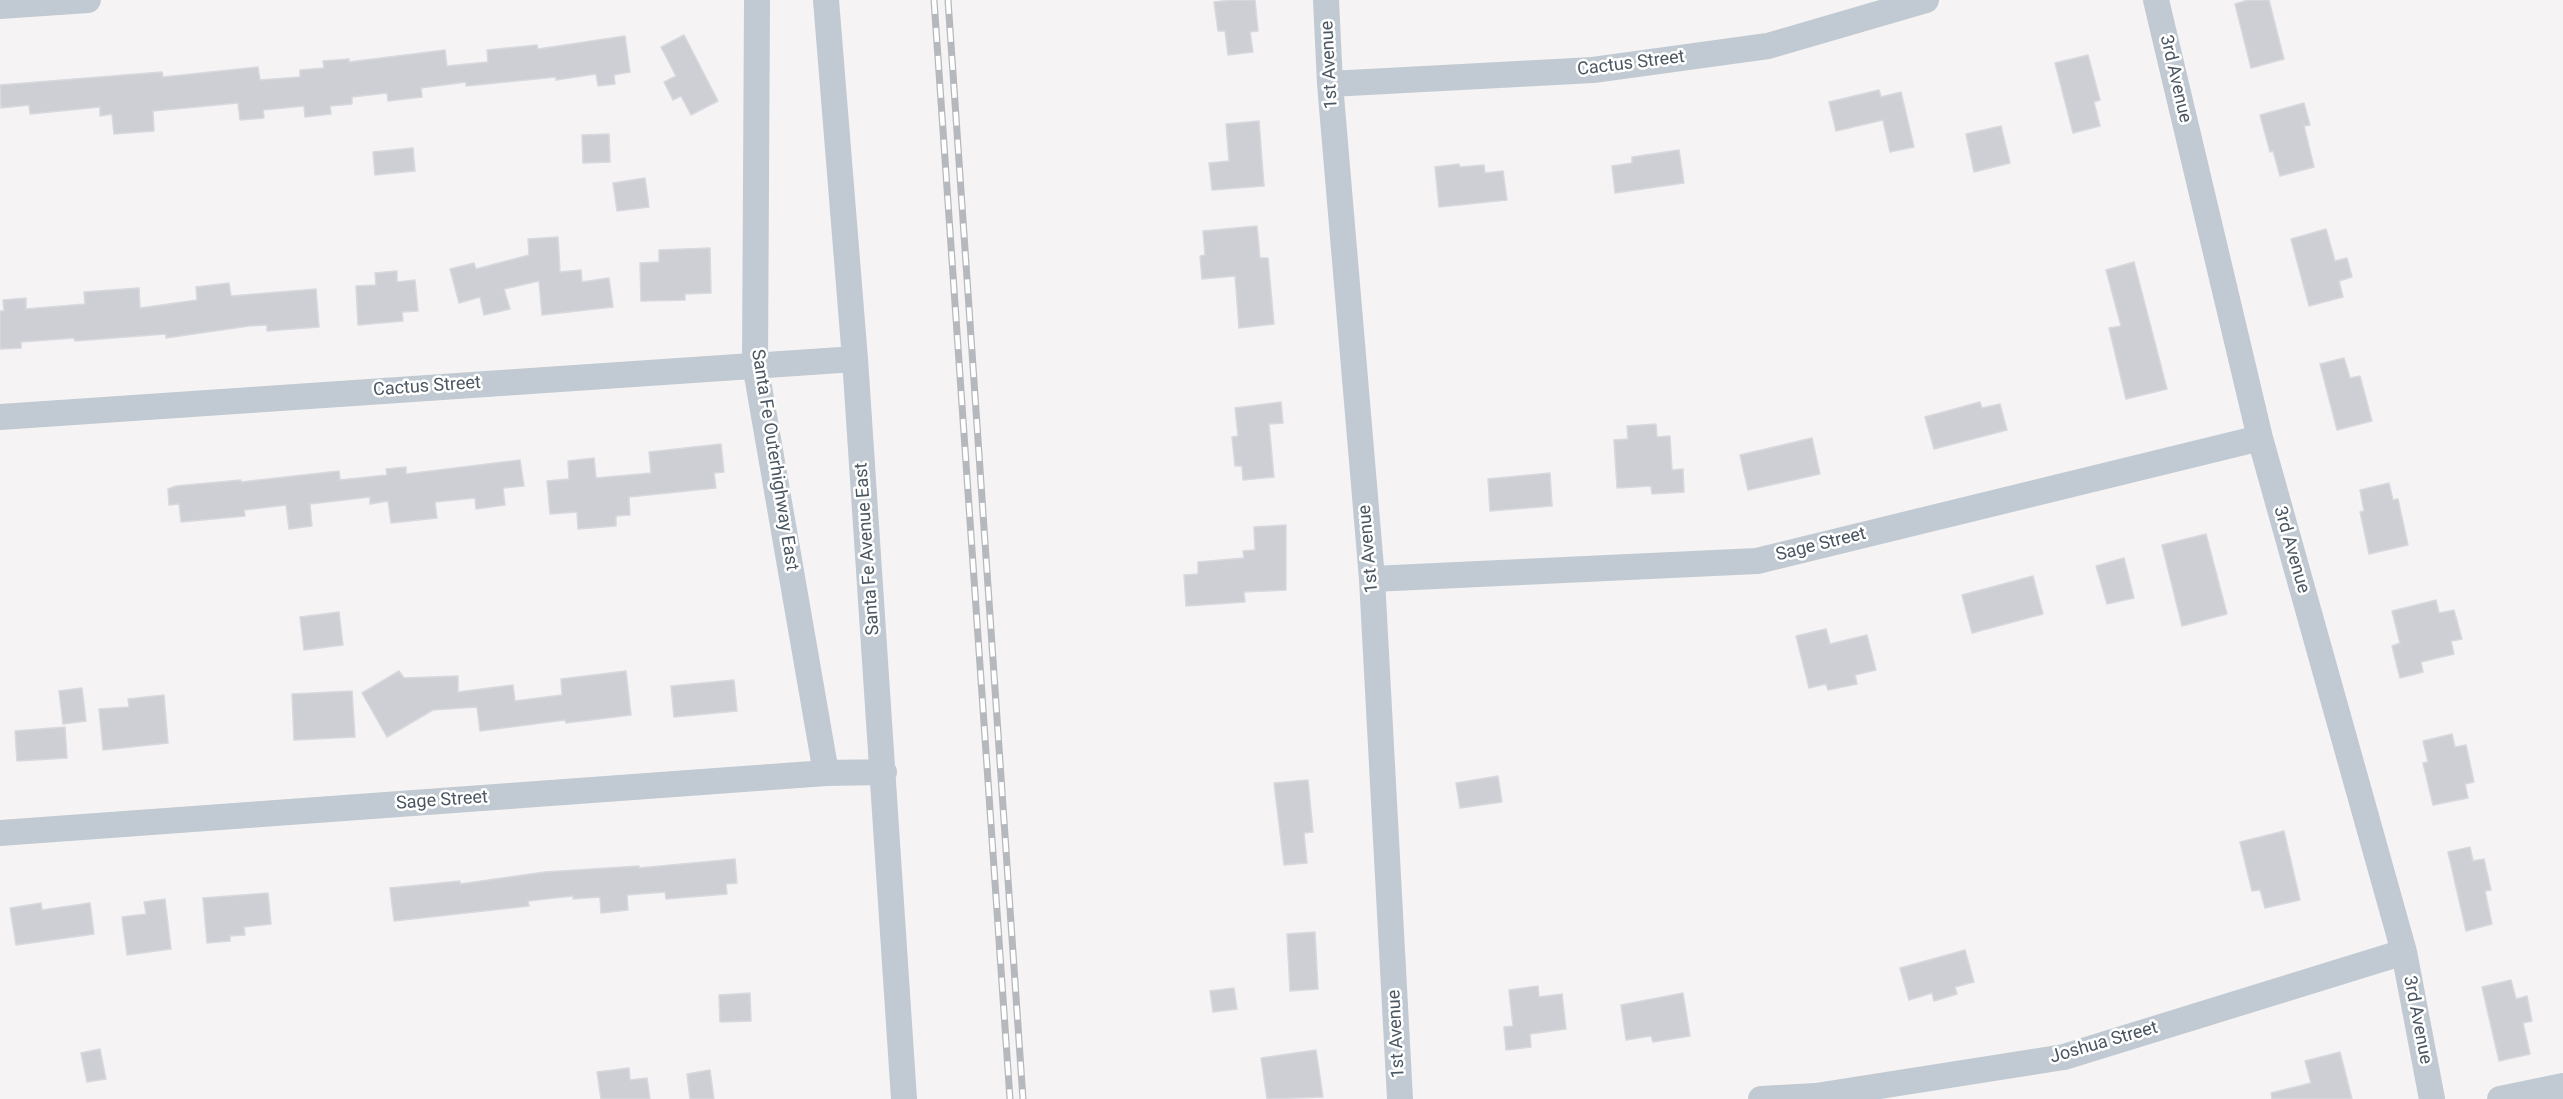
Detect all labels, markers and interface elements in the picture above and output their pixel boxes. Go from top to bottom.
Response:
street label: 1st Avenue [1317,20,1343,110]
street label: 3rd Avenue [2154,33,2196,125]
street label: Cactus Street [1576,47,1686,81]
street label: Santa Fe Outerhighway East [746,348,802,572]
street label: Cactus Street [372,372,482,402]
street label: Santa Fe Avenue East [851,462,885,636]
street label: 1st Avenue [1354,504,1384,594]
street label: 3rd Avenue [2268,504,2314,596]
street label: Sage Street [1774,523,1868,567]
street label: Sage Street [395,787,489,815]
street label: 3rd Avenue [2398,974,2436,1066]
street label: 1st Avenue [1384,989,1410,1079]
street label: Joshua Street [2048,1017,2160,1069]

